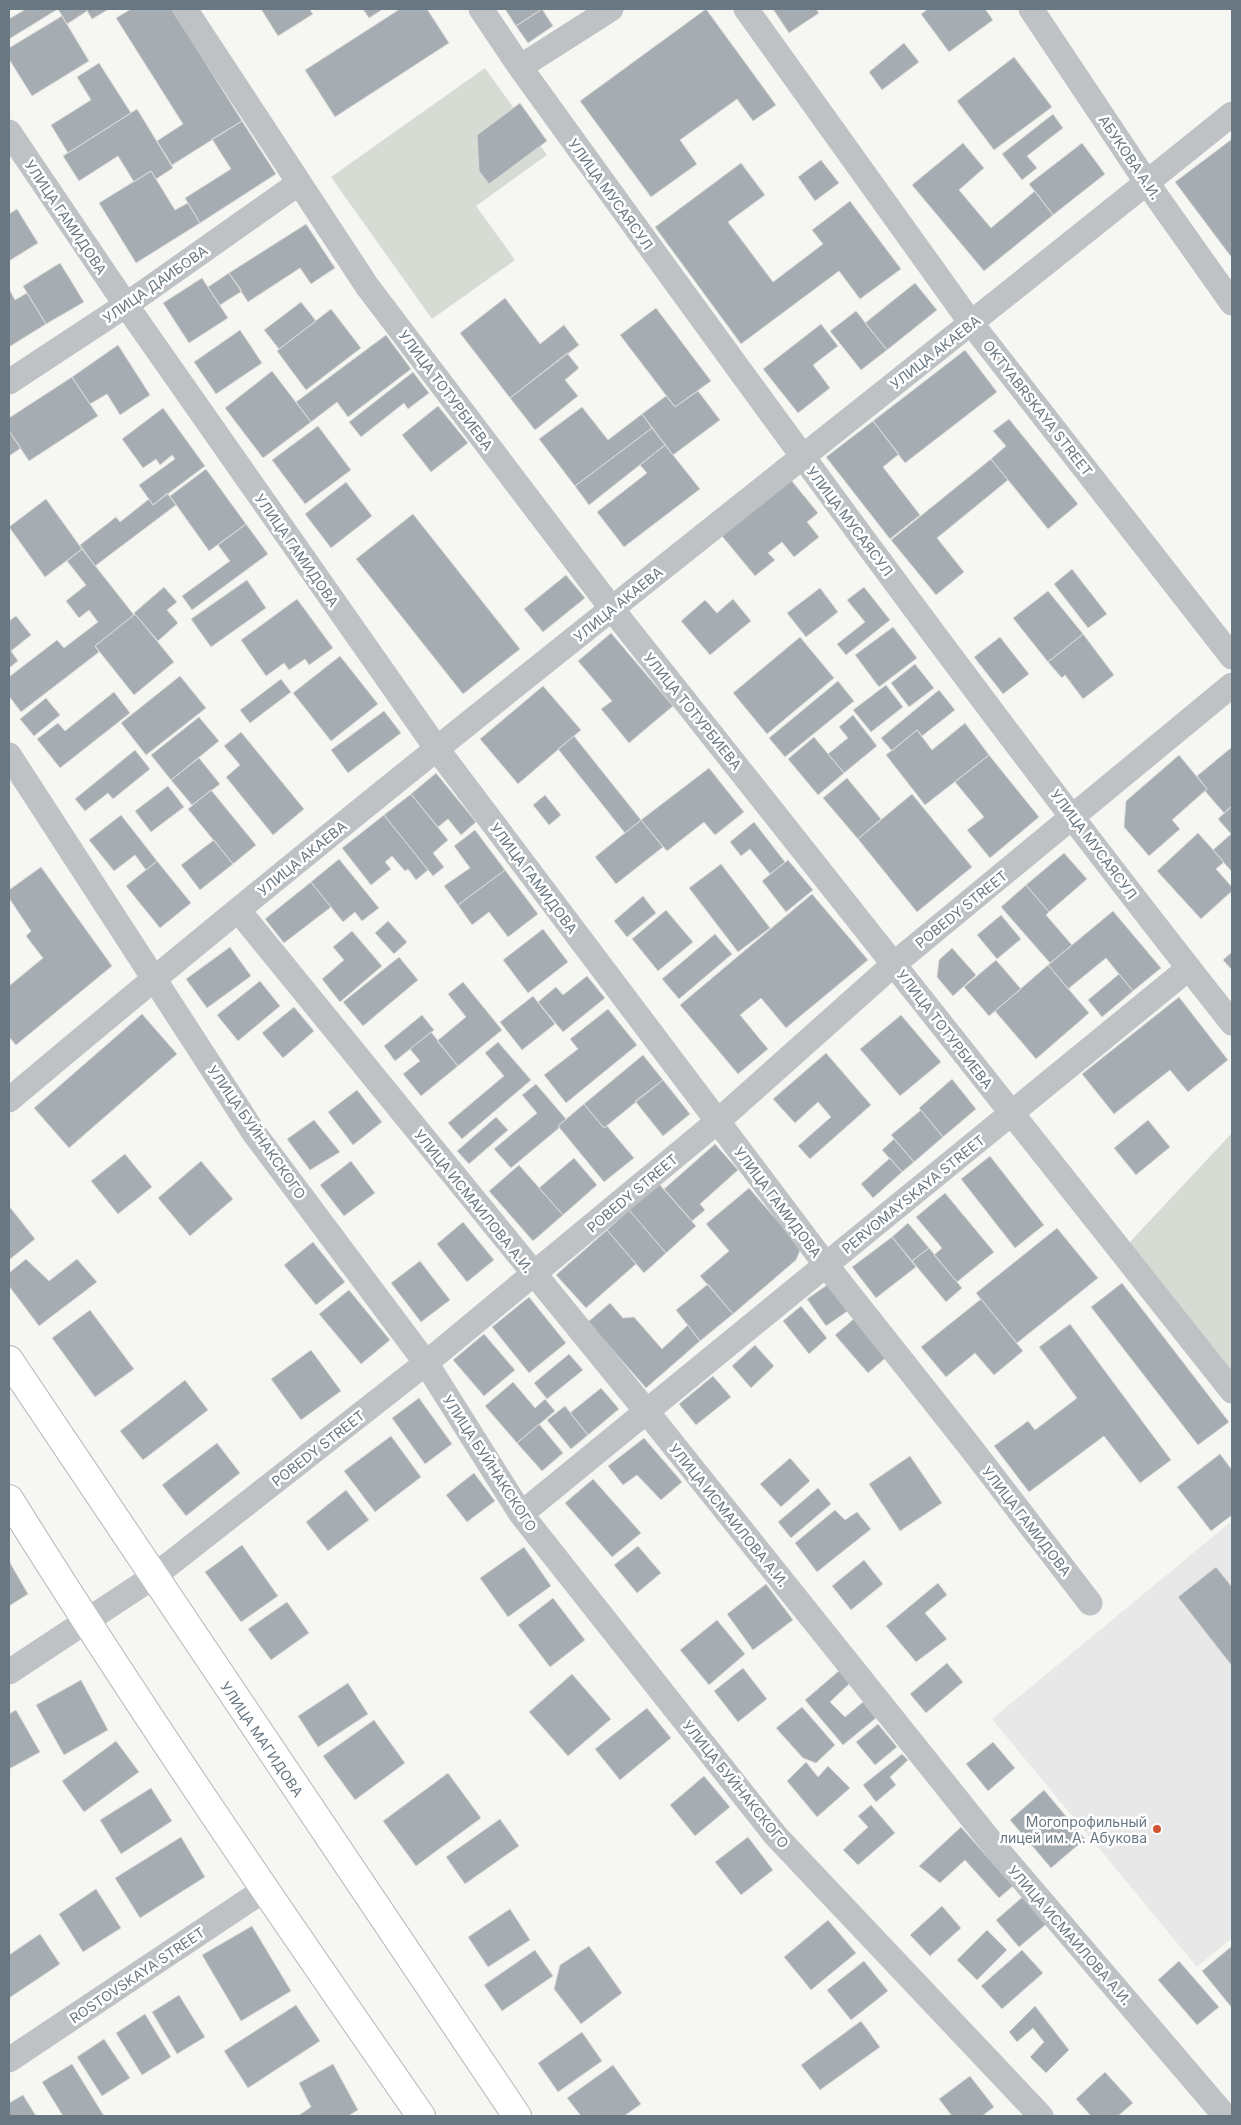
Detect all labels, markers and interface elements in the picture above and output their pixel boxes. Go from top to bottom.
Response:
street label: АБУКОВА А.И. [1096,112,1164,202]
street label: УЛИЦА МУСАЯСУЛ [565,135,657,253]
street label: УЛИЦА ГАМИДОВА [21,157,111,278]
street label: УЛИЦА ДАИБОВА [99,241,211,326]
street label: УЛИЦА АКАЕВА [887,311,984,392]
street label: УЛИЦА ТОТУРБИЕВА [395,327,497,454]
street label: OKTYABRSKAYA STREET [980,337,1096,479]
street label: УЛИЦА МУСАЯСУЛ [803,463,897,579]
street label: УЛИЦА ГАМИДОВА [252,490,343,610]
street label: УЛИЦА АКАЕВА [570,563,666,645]
street label: УЛИЦА ТОТУРБИЕВА [640,649,746,773]
street label: УЛИЦА МУСАЯСУЛ [1047,786,1141,902]
street label: УЛИЦА АКАЕВА [254,817,350,899]
street label: УЛИЦА ГАМИДОВА [487,819,581,937]
street label: POBEDY STREET [912,867,1010,951]
street label: УЛИЦА ТОТУРБИЕВА [893,966,997,1092]
street label: УЛИЦА БУЙНАКСКОГО [204,1061,310,1202]
street label: УЛИЦА ИСМАИЛОВА А.И. [411,1126,537,1276]
street label: PERVOMAYSKAYA STREET [838,1131,988,1257]
street label: УЛИЦА ГАМИДОВА [731,1143,825,1261]
street label: POBEDY STREET [583,1150,681,1236]
street label: УЛИЦА БУЙНАКСКОГО [440,1391,541,1534]
street label: POBEDY STREET [268,1406,368,1490]
street label: УЛИЦА ИСМАИЛОВА А.И. [666,1440,792,1590]
street label: УЛИЦА ГАМИДОВА [979,1463,1075,1579]
street label: УЛИЦА МАГИДОВА [217,1678,307,1800]
street label: УЛИЦА БУЙНАКСКОГО [679,1716,793,1851]
place label: Могопрофильный лицей им. А. Абукова [1000,1813,1147,1846]
marker: Могопрофильный лицей им. А. Абукова [1151,1823,1163,1835]
street label: УЛИЦА ИСМАИЛОВА А.И. [1005,1862,1135,2008]
street label: ROSTOVSKAYA STREET [66,1923,208,2027]

